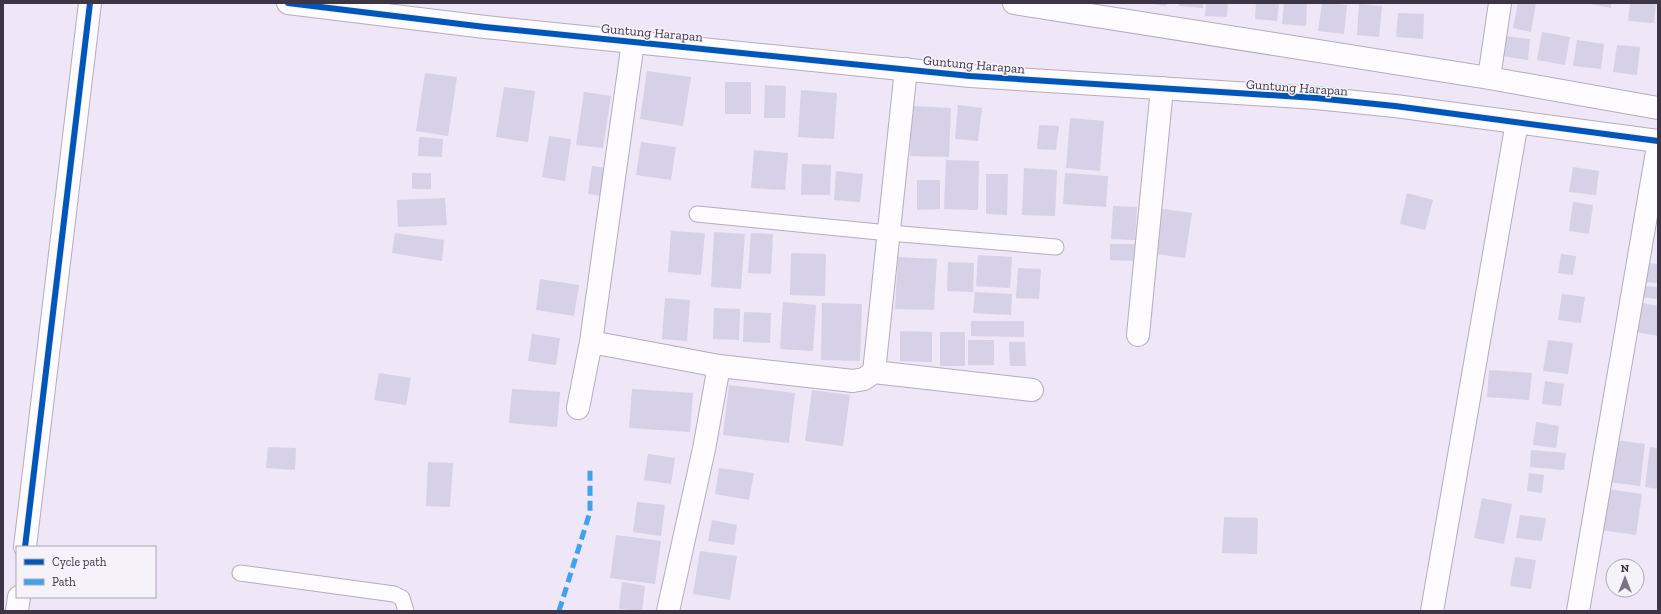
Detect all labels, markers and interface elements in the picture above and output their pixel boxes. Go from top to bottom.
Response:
street label: Guntung Harapan [601,21,704,44]
street label: Guntung Harapan [923,53,1026,76]
street label: Guntung Harapan [1246,76,1349,99]
legend [16,546,156,598]
text: Cycle path [52,555,107,569]
north arrow [1605,558,1645,598]
text: N [1621,562,1630,575]
text: Path [52,575,76,589]

